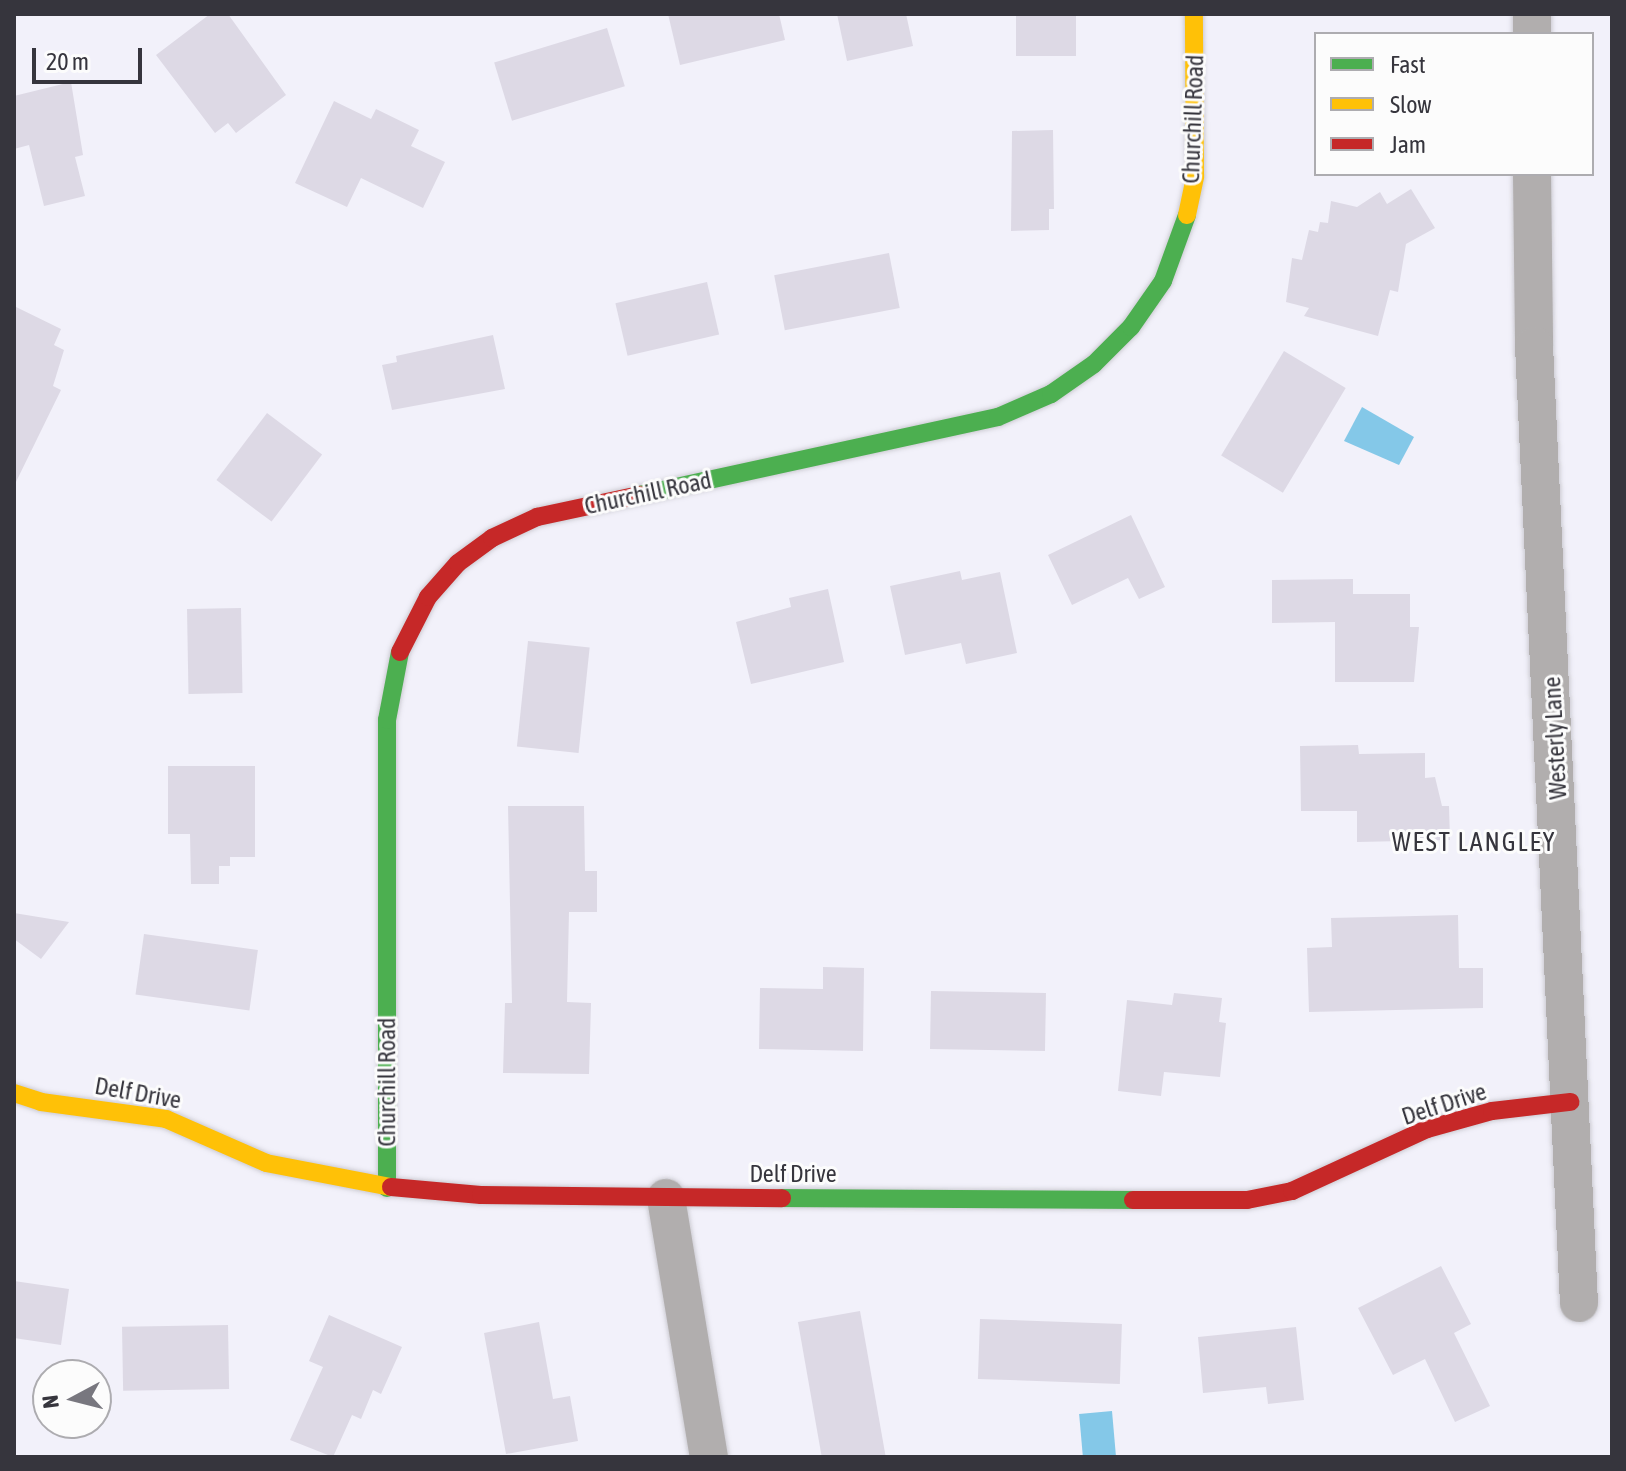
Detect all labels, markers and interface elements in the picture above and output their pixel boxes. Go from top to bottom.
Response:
scale bar [36,32,146,82]
legend [1314,32,1594,176]
text: 20 m [46,48,89,75]
text: Fast [1390,51,1426,78]
street label: Churchill Road [1176,54,1210,184]
text: Slow [1390,91,1432,118]
text: Jam [1390,131,1426,158]
street label: Churchill Road [582,466,714,520]
street label: Westerly Lane [1537,676,1573,800]
district label: WEST LANGLEY [1392,827,1556,859]
street label: Churchill Road [373,1018,401,1146]
street label: Delf Drive [93,1071,183,1115]
street label: Delf Drive [1398,1077,1490,1131]
street label: Delf Drive [749,1160,837,1188]
north arrow [32,1359,112,1439]
text: N [36,1394,64,1410]

